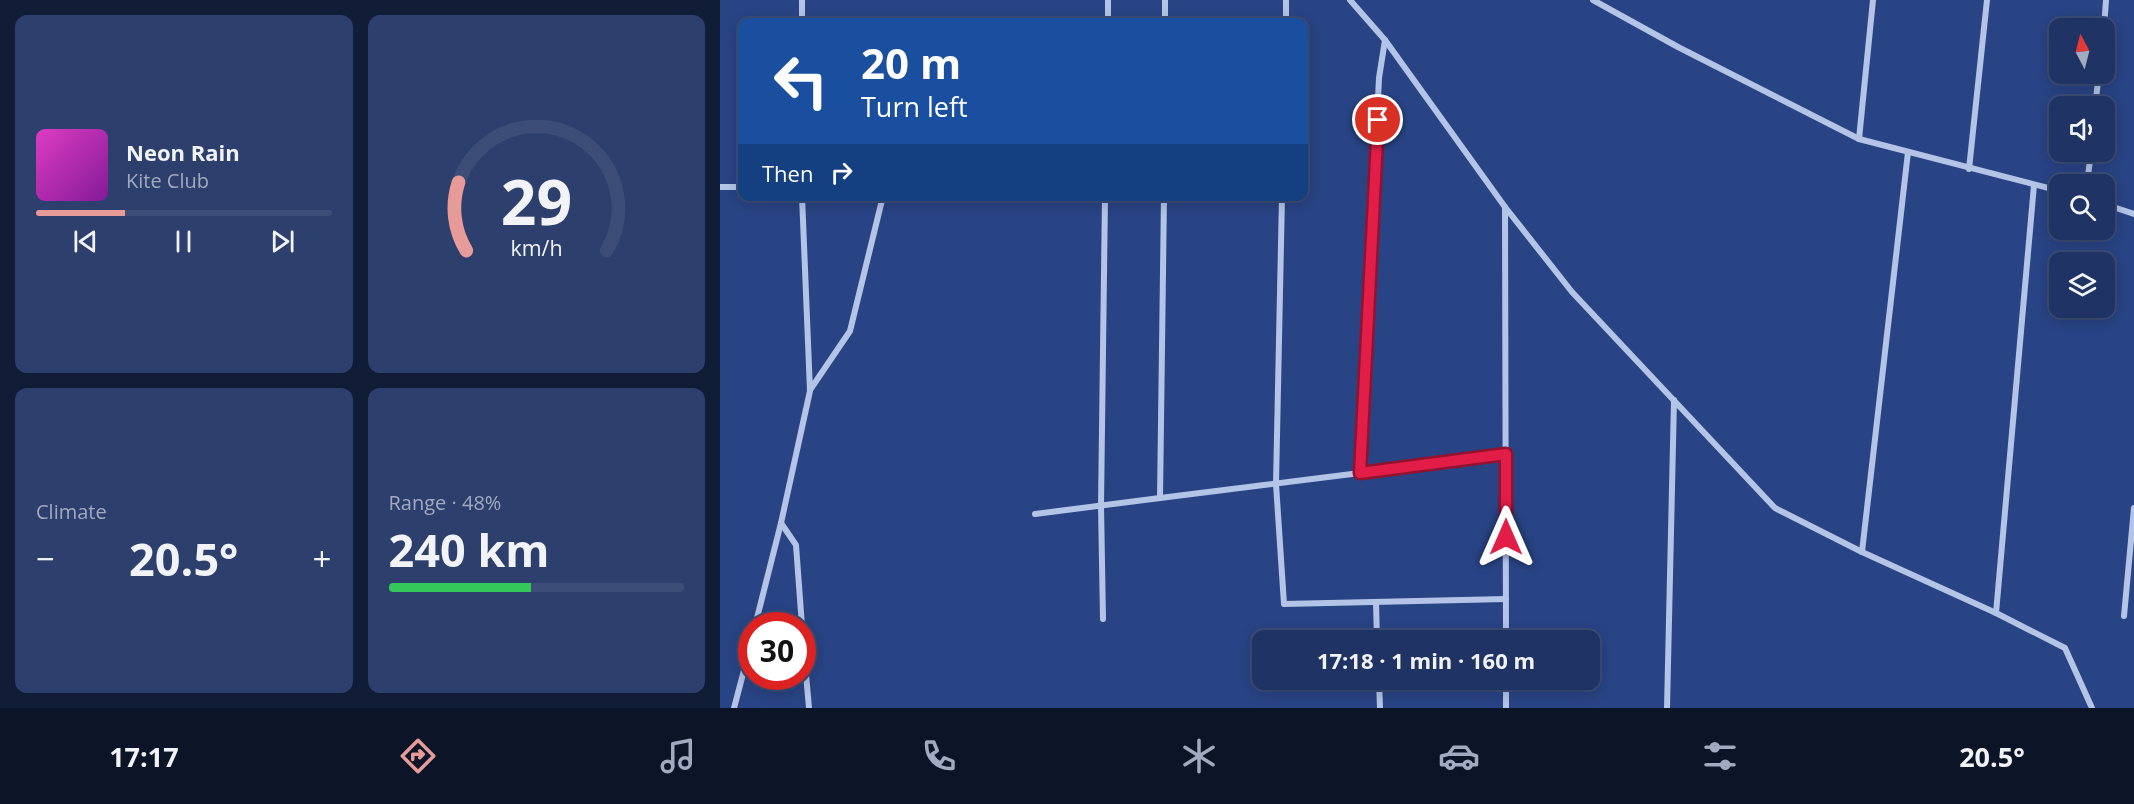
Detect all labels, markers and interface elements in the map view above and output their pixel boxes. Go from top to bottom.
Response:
north arrow [2049,18,2115,84]
map controls [2049,18,2115,318]
text: 20 m [861,34,961,91]
icon: left [762,42,840,120]
text: Turn left [861,88,968,125]
pin [1352,94,1403,145]
button: sound [2049,96,2115,162]
icon: arrive [1361,103,1394,136]
text: Neon Rain [126,137,240,167]
icon: right [825,156,858,189]
text: 29 [501,158,572,243]
text: Then [762,158,813,188]
text: Kite Club [126,167,209,194]
button: search [2049,174,2115,240]
icon: previous [69,225,102,258]
icon: pause [167,225,200,258]
icon: next [266,225,299,258]
text: km/h [510,233,562,262]
button: layers [2049,252,2115,318]
text: Range · 48% [389,489,501,516]
text: Climate [36,498,107,525]
position arrow [1474,505,1538,569]
text: 240 km [389,519,549,580]
text: 20.5° [129,528,238,589]
text: − [36,536,55,581]
text: + [313,536,331,581]
speed limit sign: 30 [738,612,816,690]
text: 17:18 · 1 min · 160 m [1317,645,1535,675]
icon: directions [397,735,439,777]
icon: music [657,735,699,777]
icon: phone [918,735,960,777]
icon: climate [1178,735,1220,777]
icon: car [1438,735,1480,777]
icon: filters [1699,735,1741,777]
text: 17:17 [109,738,179,775]
text: 20.5° [1959,738,2025,775]

